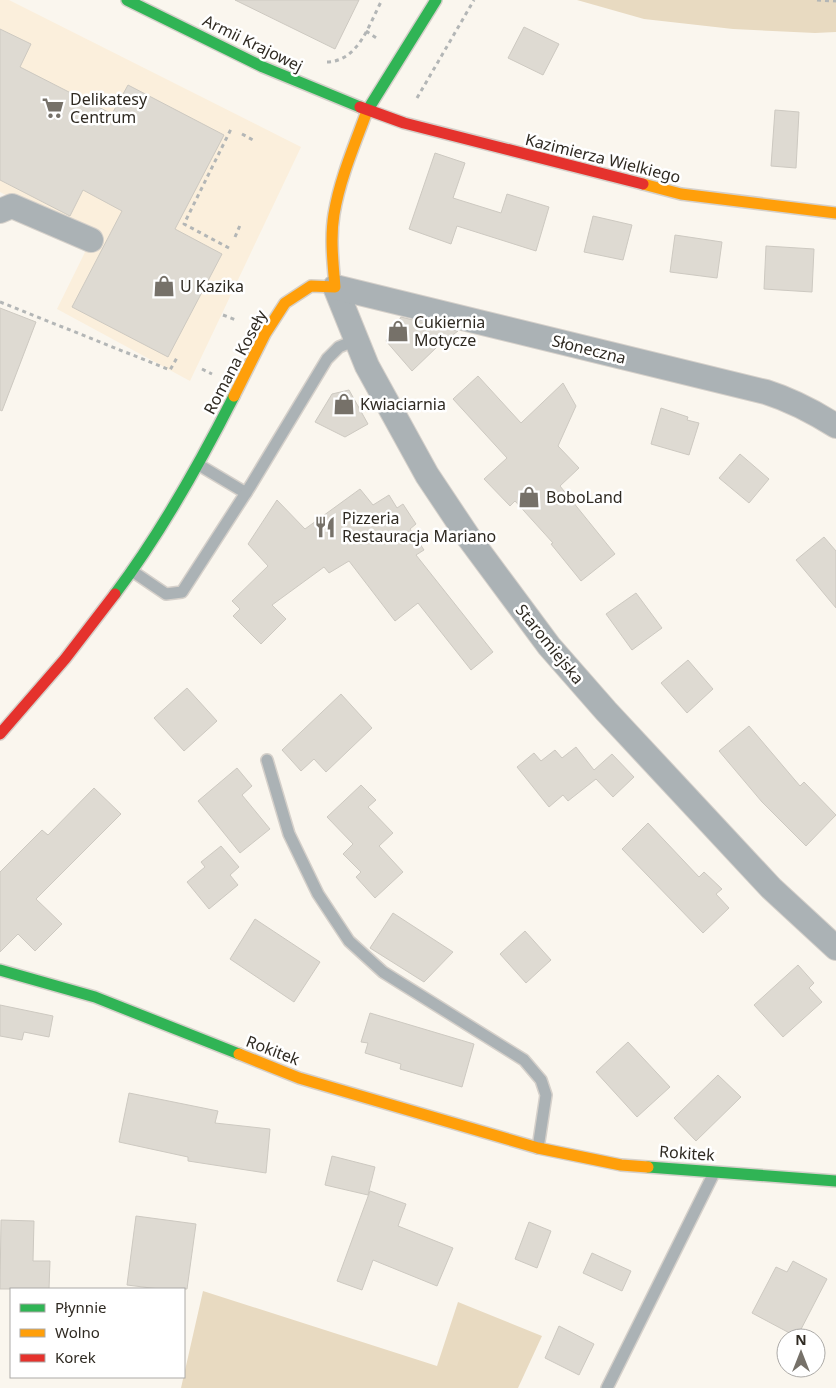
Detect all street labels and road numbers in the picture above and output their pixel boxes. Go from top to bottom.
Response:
street label: Armii Krajowej [199,9,307,77]
street label: Kazimierza Wielkiego [523,128,683,188]
street label: Romana Koseły [198,305,272,418]
street label: Słoneczna [550,329,628,369]
street label: Staromiejska [511,599,589,689]
street label: Rokitek [243,1030,303,1070]
street label: Rokitek [658,1140,716,1166]

